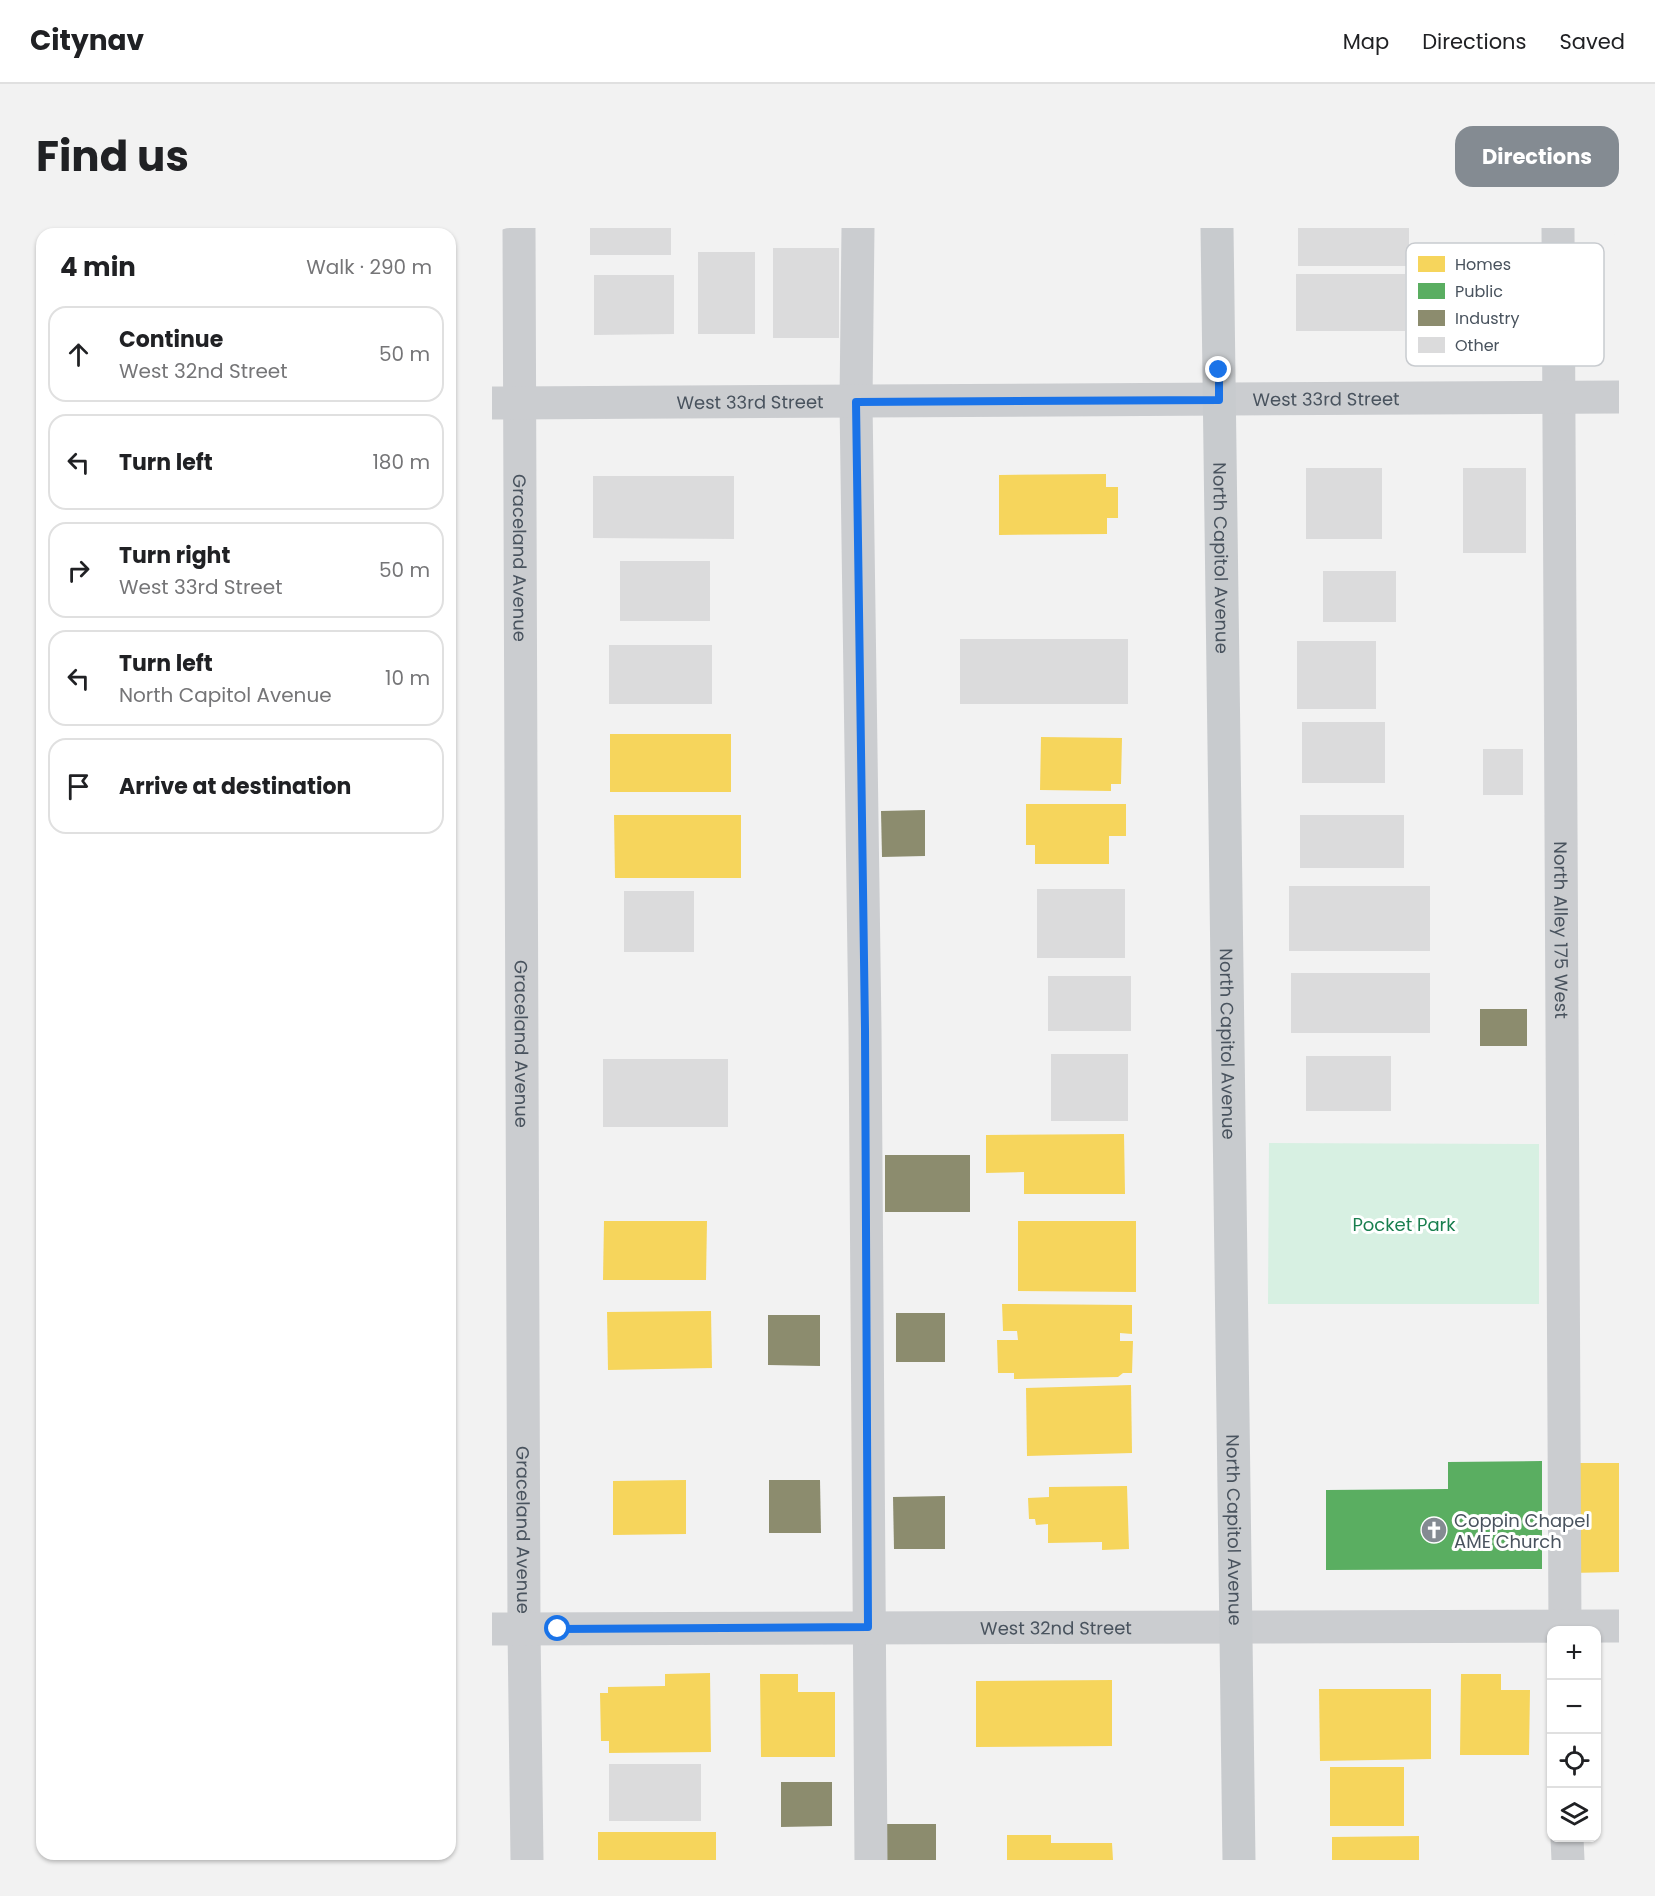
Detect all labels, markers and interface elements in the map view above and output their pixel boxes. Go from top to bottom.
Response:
text: Citynav [30,21,144,60]
text: Map [1343,27,1389,56]
text: Directions [1422,27,1526,56]
text: Saved [1559,27,1625,56]
button: Directions [1455,126,1619,187]
text: Find us [36,127,189,186]
legend [1406,243,1604,366]
text: 4 min [60,249,136,285]
text: Walk · 290 m [306,253,432,281]
text: Homes [1455,253,1511,276]
text: Public [1455,280,1503,303]
text: Industry [1455,307,1519,330]
text: Continue [119,324,223,355]
text: Other [1455,334,1500,357]
icon: ahead [62,338,95,371]
text: 50 m [379,340,430,368]
route end [1205,356,1231,382]
text: West 32nd Street [119,357,287,385]
street label: West 33rd Street [1252,386,1400,411]
street label: West 33rd Street [676,389,824,415]
icon: left [62,446,95,479]
text: Turn left [119,447,213,478]
text: 180 m [372,448,430,476]
street label: North Capitol Avenue [1208,462,1235,654]
street label: Graceland Avenue [507,474,533,642]
text: Turn right [119,540,230,571]
icon: right [62,554,95,587]
text: 50 m [379,556,430,584]
text: West 33rd Street [119,573,282,601]
text: Turn left [119,648,213,679]
icon: left [62,662,95,695]
text: 10 m [385,664,430,692]
text: North Capitol Avenue [119,681,332,709]
icon: arrive [62,770,95,803]
text: Arrive at destination [119,771,351,802]
street label: North Alley 175 West [1549,841,1574,1019]
street label: North Capitol Avenue [1214,948,1242,1140]
street label: Graceland Avenue [509,960,535,1128]
park label: Pocket Park [1352,1212,1456,1237]
street label: North Capitol Avenue [1221,1434,1248,1626]
street label: Graceland Avenue [511,1446,536,1614]
place label: Coppin Chapel AME Church [1454,1508,1590,1554]
church icon: Coppin Chapel AME Church [1419,1515,1449,1545]
route start [544,1615,570,1641]
street label: West 32nd Street [980,1615,1132,1640]
map controls [1547,1626,1601,1842]
button: + [1547,1626,1601,1680]
button: − [1547,1680,1601,1734]
button: locate [1547,1734,1601,1788]
button: layers [1547,1788,1601,1842]

